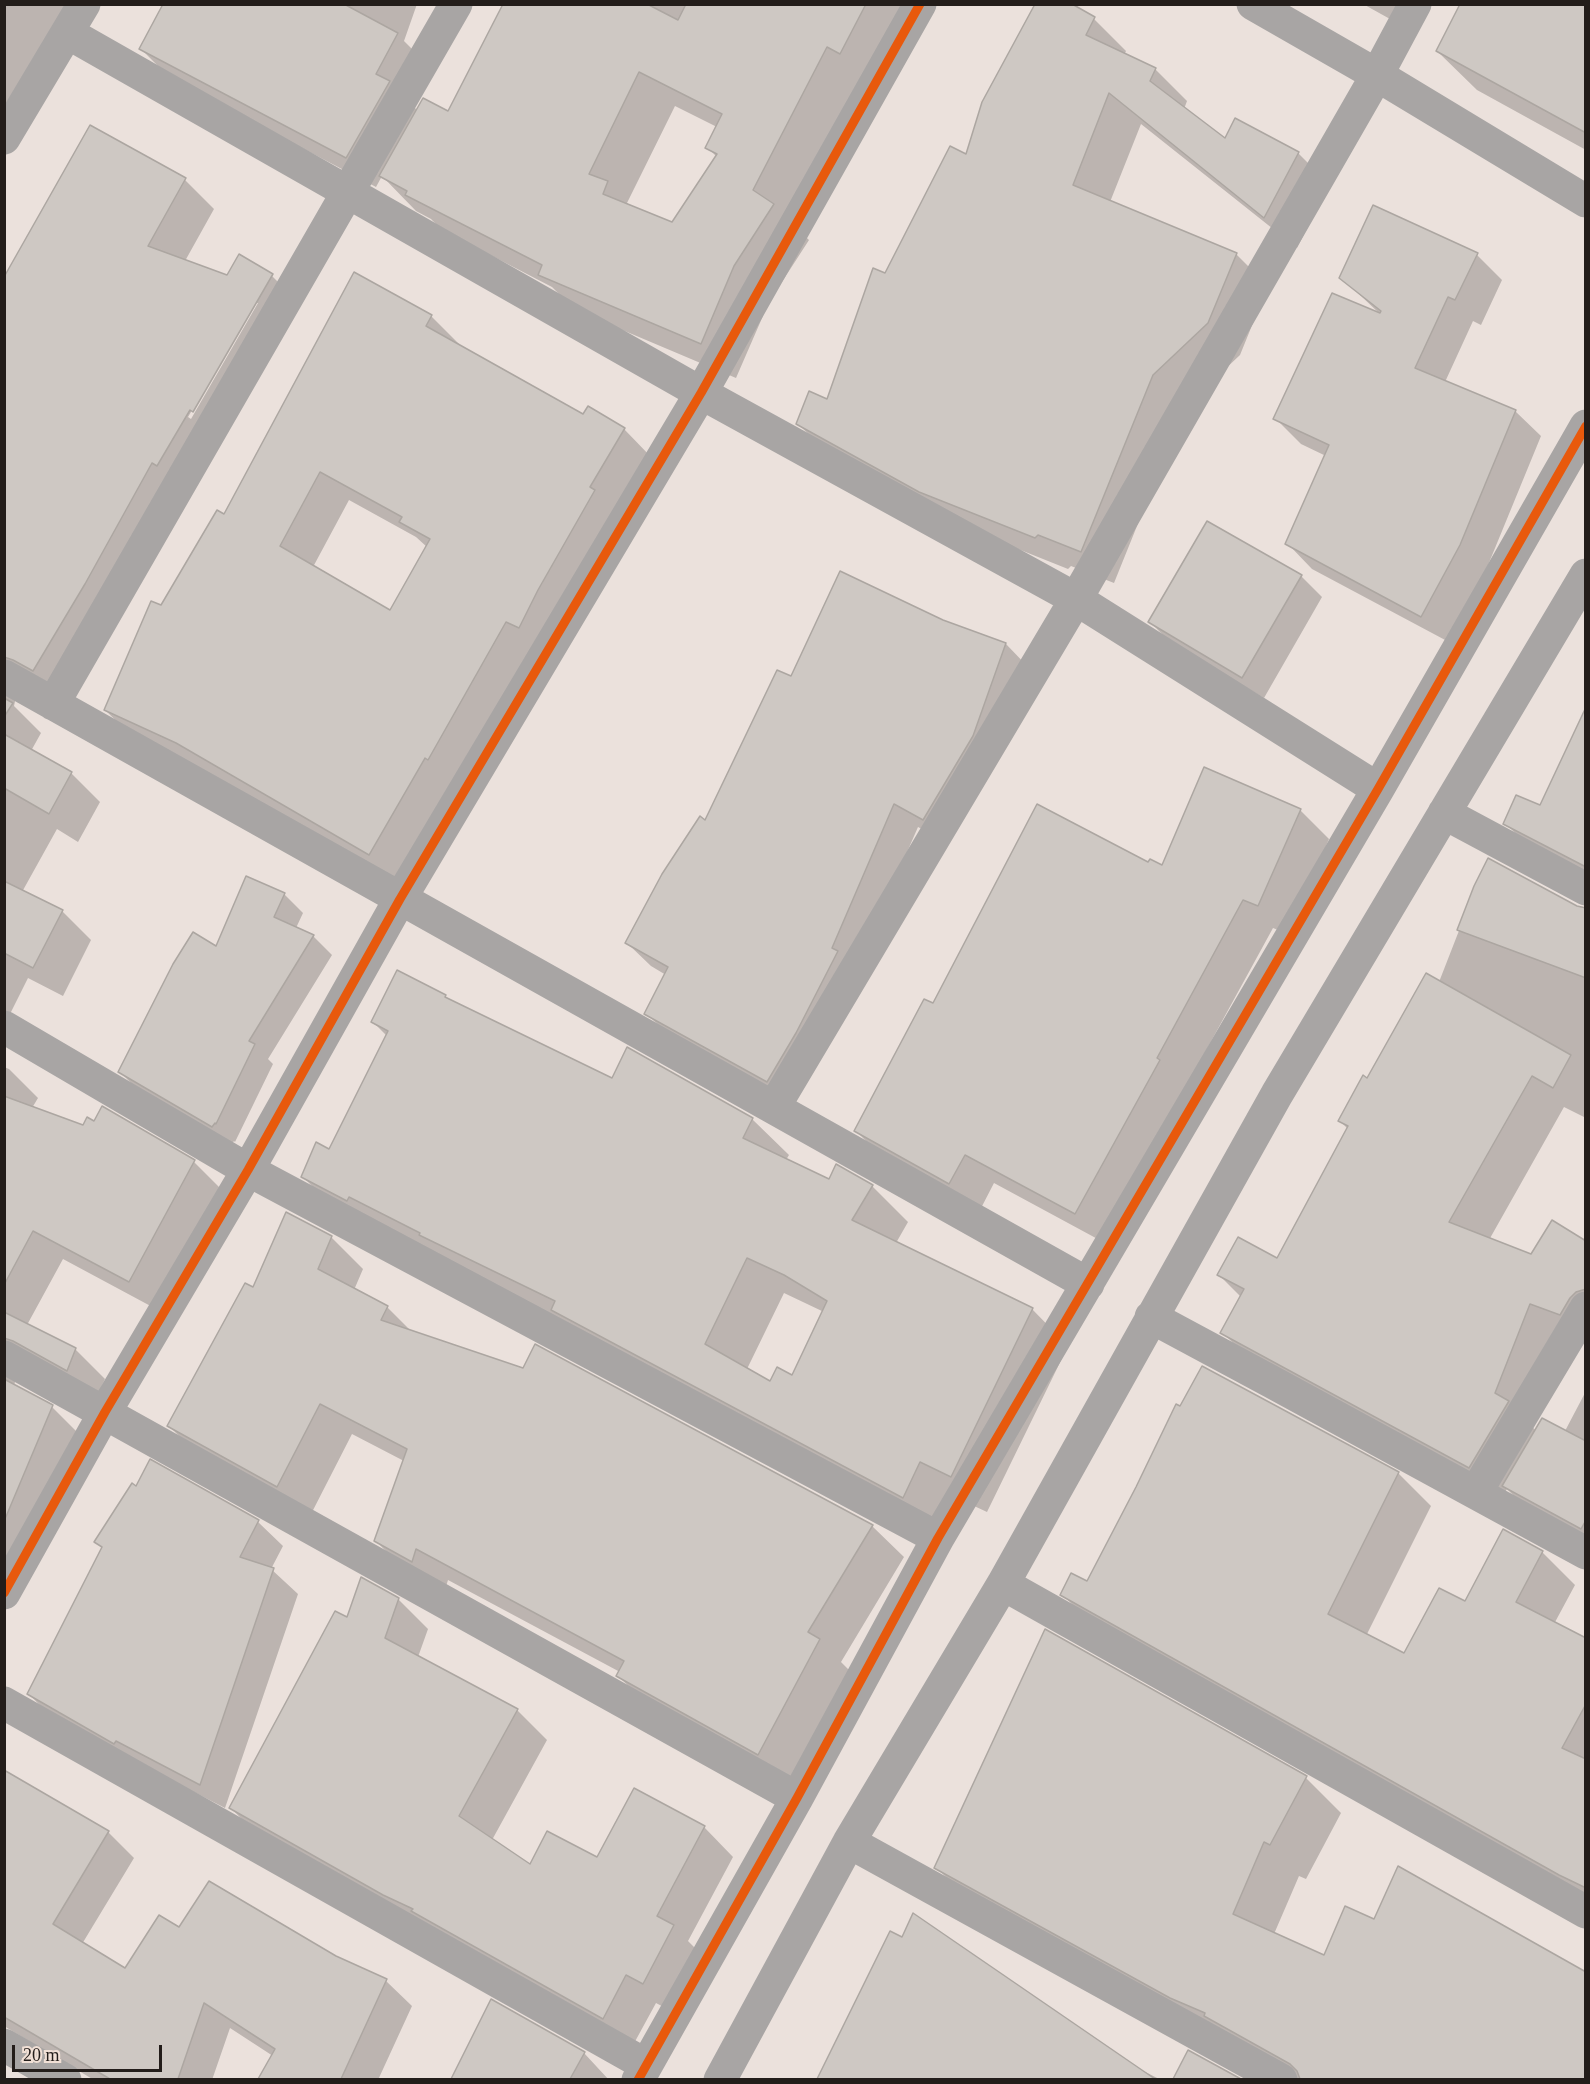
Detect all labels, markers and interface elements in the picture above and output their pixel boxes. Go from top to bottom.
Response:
scale bar [15,2033,165,2071]
text: 20 m [23,2045,60,2065]

